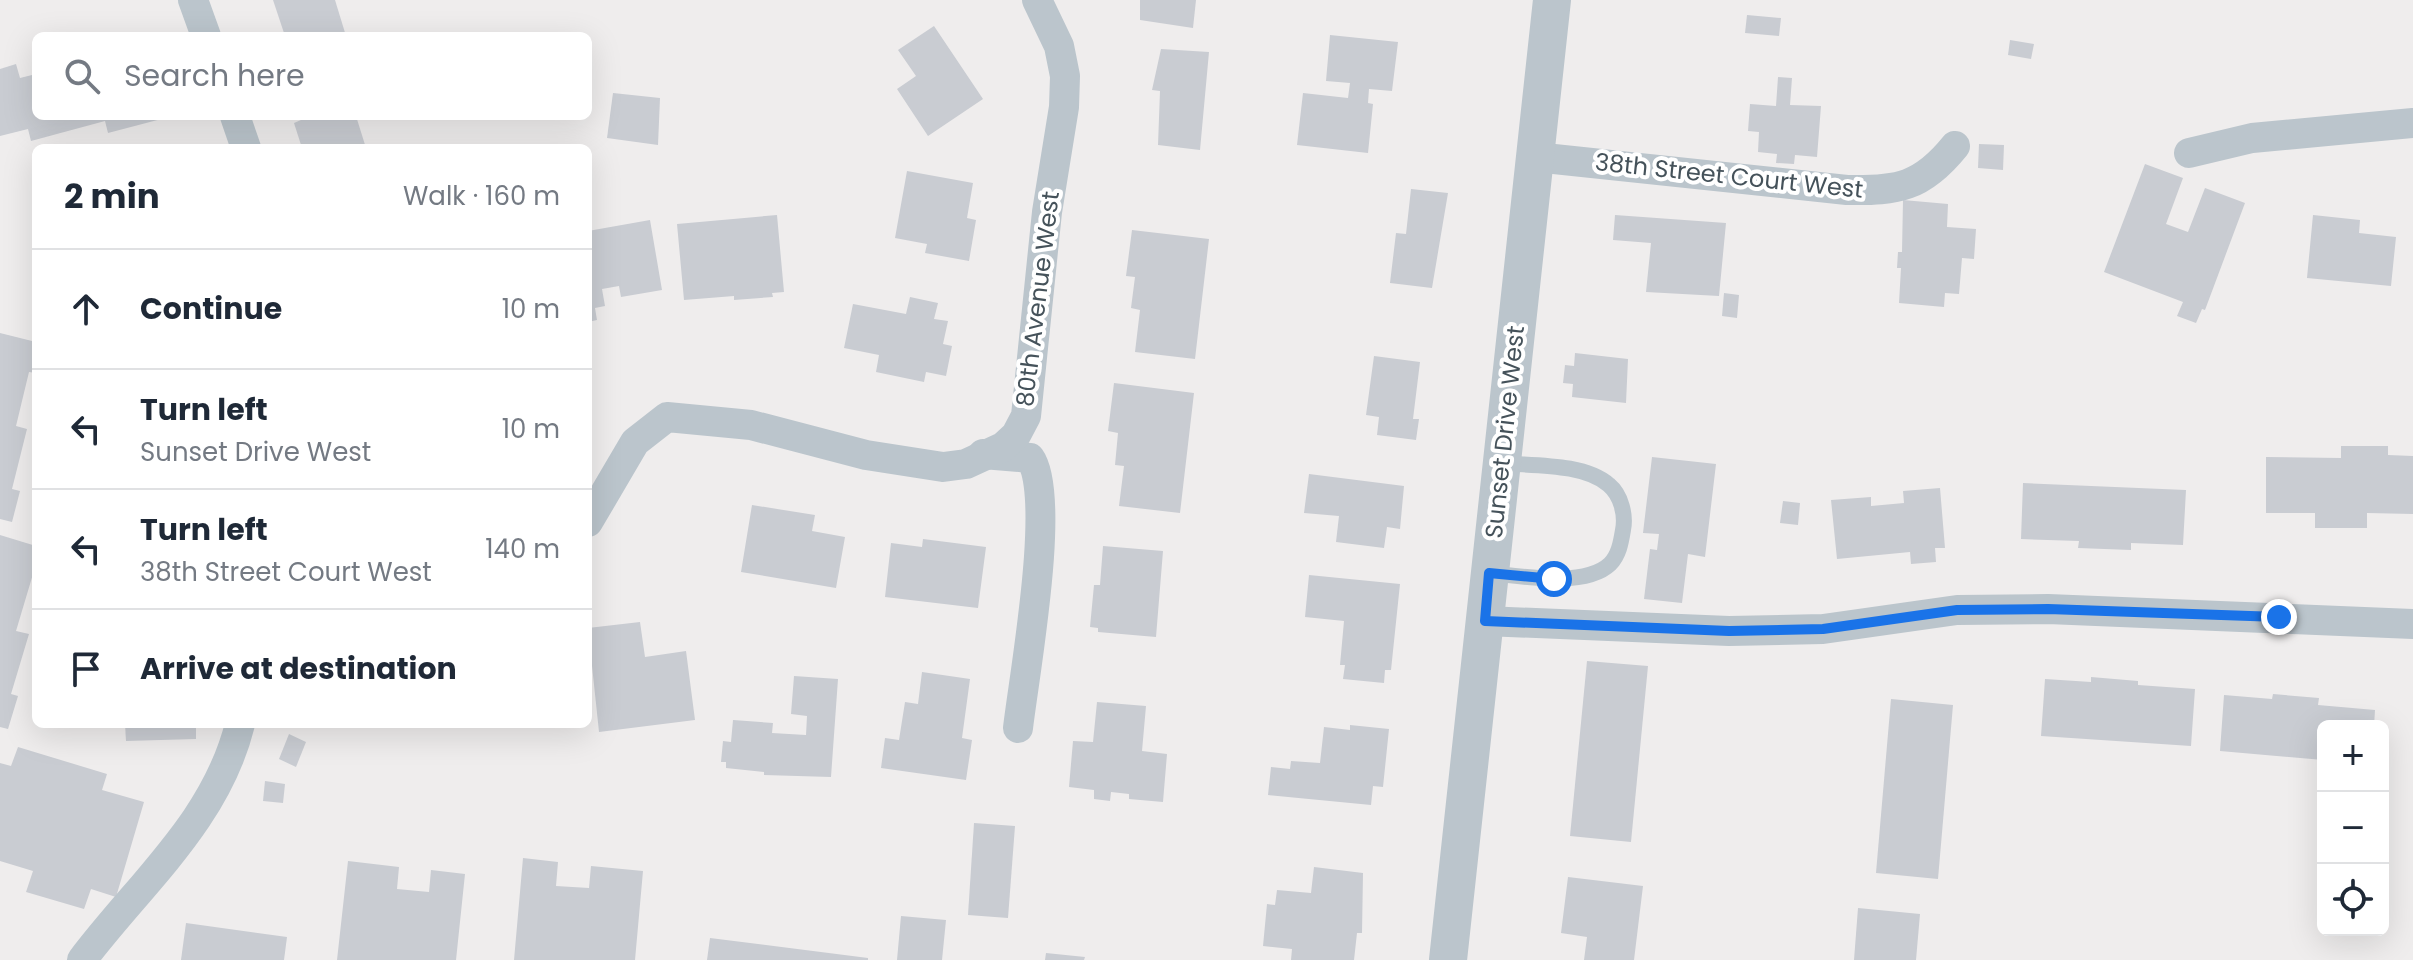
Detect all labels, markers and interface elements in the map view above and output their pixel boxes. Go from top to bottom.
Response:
search box [32,32,592,120]
icon: search [60,54,104,98]
text: Search here [124,54,305,97]
street label: 38th Street Court West [1593,145,1865,206]
text: 2 min [64,172,160,220]
text: Walk · 160 m [403,178,560,214]
street label: 80th Avenue West [1008,189,1067,409]
icon: ahead [64,287,108,331]
text: Continue [140,287,282,330]
text: 10 m [502,291,560,327]
street label: Sunset Drive West [1477,324,1532,540]
text: Turn left [140,388,268,431]
icon: left [64,407,108,451]
text: 10 m [502,411,560,447]
text: Sunset Drive West [140,434,371,470]
text: Turn left [140,508,268,551]
icon: left [64,527,108,571]
text: 140 m [485,531,560,567]
text: 38th Street Court West [140,554,432,590]
route start [1536,561,1572,597]
route end [2261,599,2297,635]
icon: arrive [64,647,108,691]
text: Arrive at destination [140,647,457,690]
map controls [2317,720,2389,936]
button: + [2317,720,2389,792]
button: − [2317,792,2389,864]
button: locate [2317,864,2389,936]

